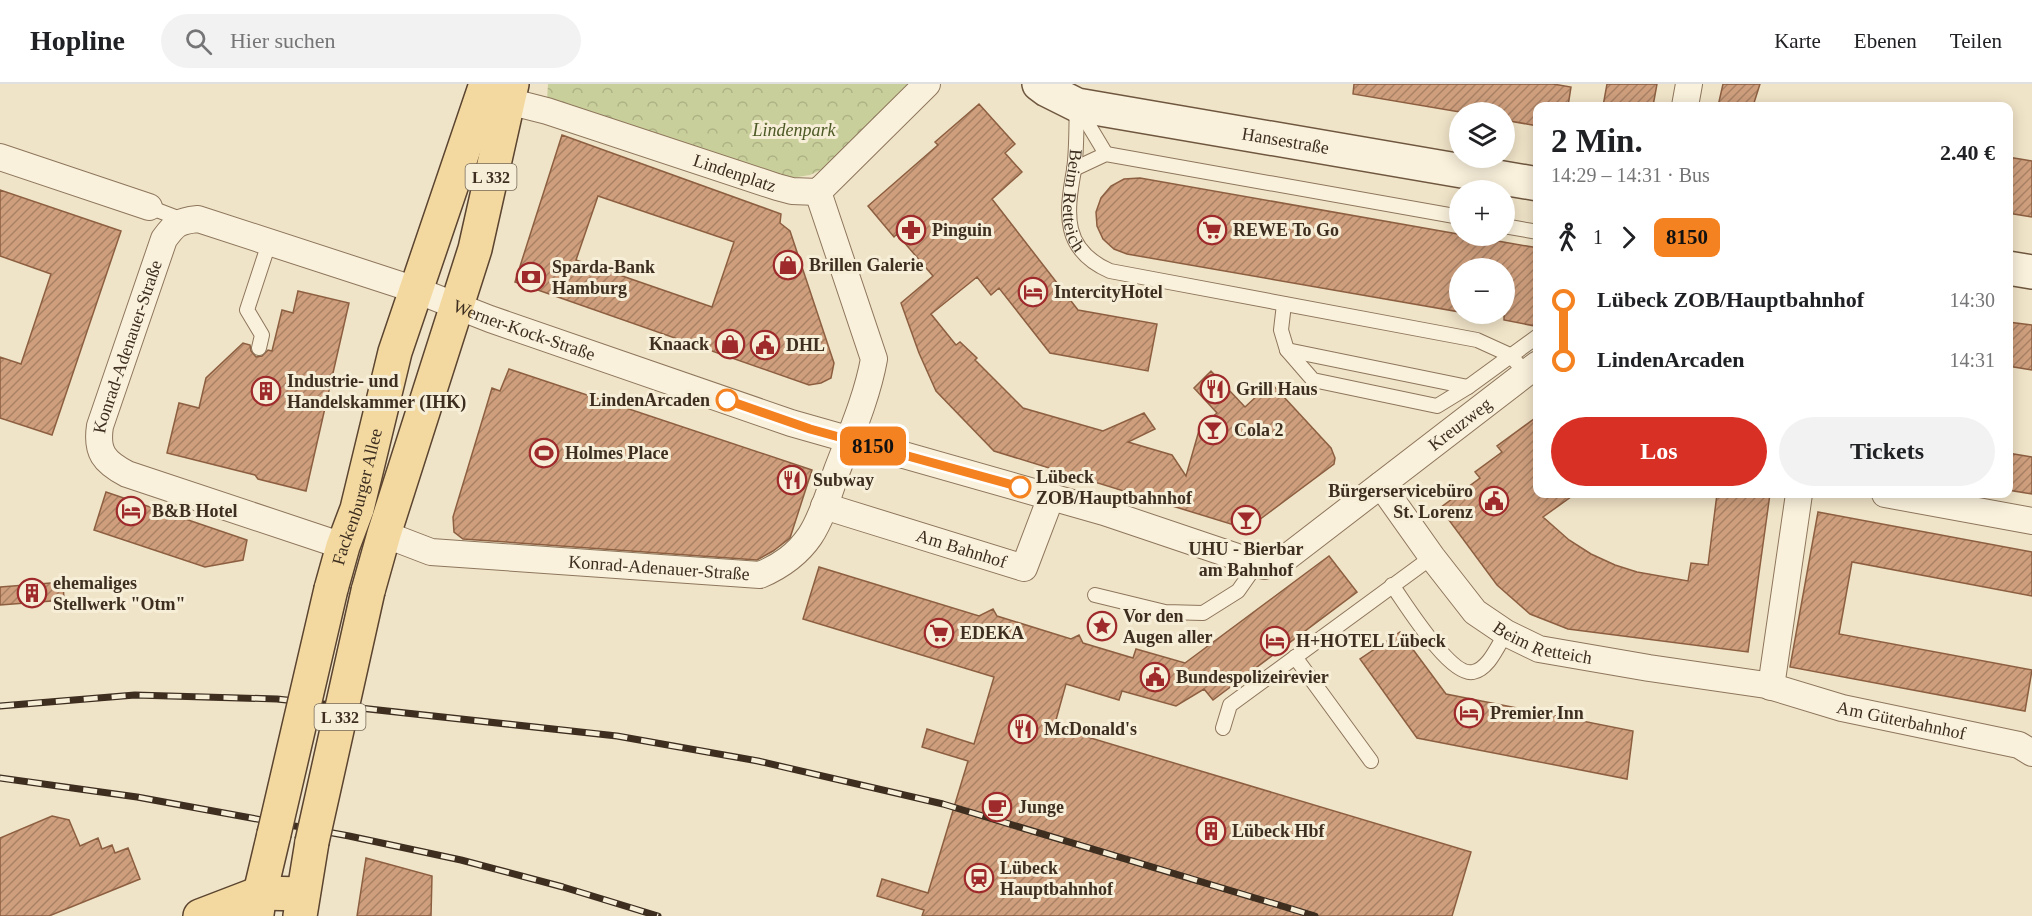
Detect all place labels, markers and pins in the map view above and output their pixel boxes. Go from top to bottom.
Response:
pharmacy icon: Pinguin [895,214,927,246]
supermarket icon: REWE To Go [1196,214,1228,246]
place label: Pinguin [932,220,992,240]
place label: REWE To Go [1233,220,1339,240]
shop icon: Brillen Galerie [772,249,804,281]
place label: Brillen Galerie [809,255,923,275]
place label: Sparda-Bank Hamburg [552,257,655,298]
bank icon: Sparda-Bank Hamburg [515,261,547,293]
hotel icon: IntercityHotel [1017,276,1049,308]
place label: IntercityHotel [1054,282,1163,302]
shop icon: Knaack [714,328,746,360]
public building icon: DHL [749,329,781,361]
place label: Knaack [649,334,709,354]
place label: DHL [786,335,825,355]
place label: Industrie- und Handelskammer (IHK) [287,371,466,413]
restaurant icon: Grill Haus [1199,373,1231,405]
building icon: Industrie- und Handelskammer (IHK) [250,375,282,407]
place label: Grill Haus [1236,379,1318,399]
marker: LindenArcaden [716,389,738,411]
place label: LindenArcaden [589,390,710,410]
bar icon: Cola 2 [1197,414,1229,446]
place label: Cola 2 [1234,420,1284,440]
sports icon: Holmes Place [528,437,560,469]
place label: Holmes Place [565,443,668,463]
restaurant icon: Subway [776,464,808,496]
place label: Lübeck ZOB/Hauptbahnhof [1036,467,1193,508]
place label: Subway [813,470,874,490]
marker: Lübeck ZOB/Hauptbahnhof [1009,476,1031,498]
place label: Bürgerservicebüro St. Lorenz [1328,481,1473,522]
public building icon: Bürgerservicebüro St. Lorenz [1478,485,1510,517]
hotel icon: B&B Hotel [115,495,147,527]
place label: B&B Hotel [152,501,238,521]
bar icon: UHU - Bierbar am Bahnhof [1230,504,1262,536]
place label: UHU - Bierbar am Bahnhof [1189,539,1303,580]
place label: ehemaliges Stellwerk "Otm" [53,573,185,614]
building icon: ehemaliges Stellwerk "Otm" [16,577,48,609]
place label: Vor den Augen aller [1123,606,1213,647]
place icon: Vor den Augen aller [1086,610,1118,642]
supermarket icon: EDEKA [923,617,955,649]
place label: EDEKA [960,623,1024,643]
hotel icon: H+HOTEL Lübeck [1259,625,1291,657]
place label: H+HOTEL Lübeck [1296,631,1446,651]
public building icon: Bundespolizeirevier [1139,661,1171,693]
place label: Bundespolizeirevier [1176,667,1329,687]
hotel icon: Premier Inn [1453,697,1485,729]
place label: Premier Inn [1490,703,1584,723]
restaurant icon: McDonald's [1007,713,1039,745]
place label: McDonald's [1044,719,1137,739]
cafe icon: Junge [981,791,1013,823]
place label: Junge [1018,797,1064,817]
building icon: Lübeck Hbf [1195,815,1227,847]
place label: Lübeck Hbf [1232,821,1326,841]
place label: Lübeck Hauptbahnhof [1000,858,1114,899]
station icon: Lübeck Hauptbahnhof [963,862,995,894]

